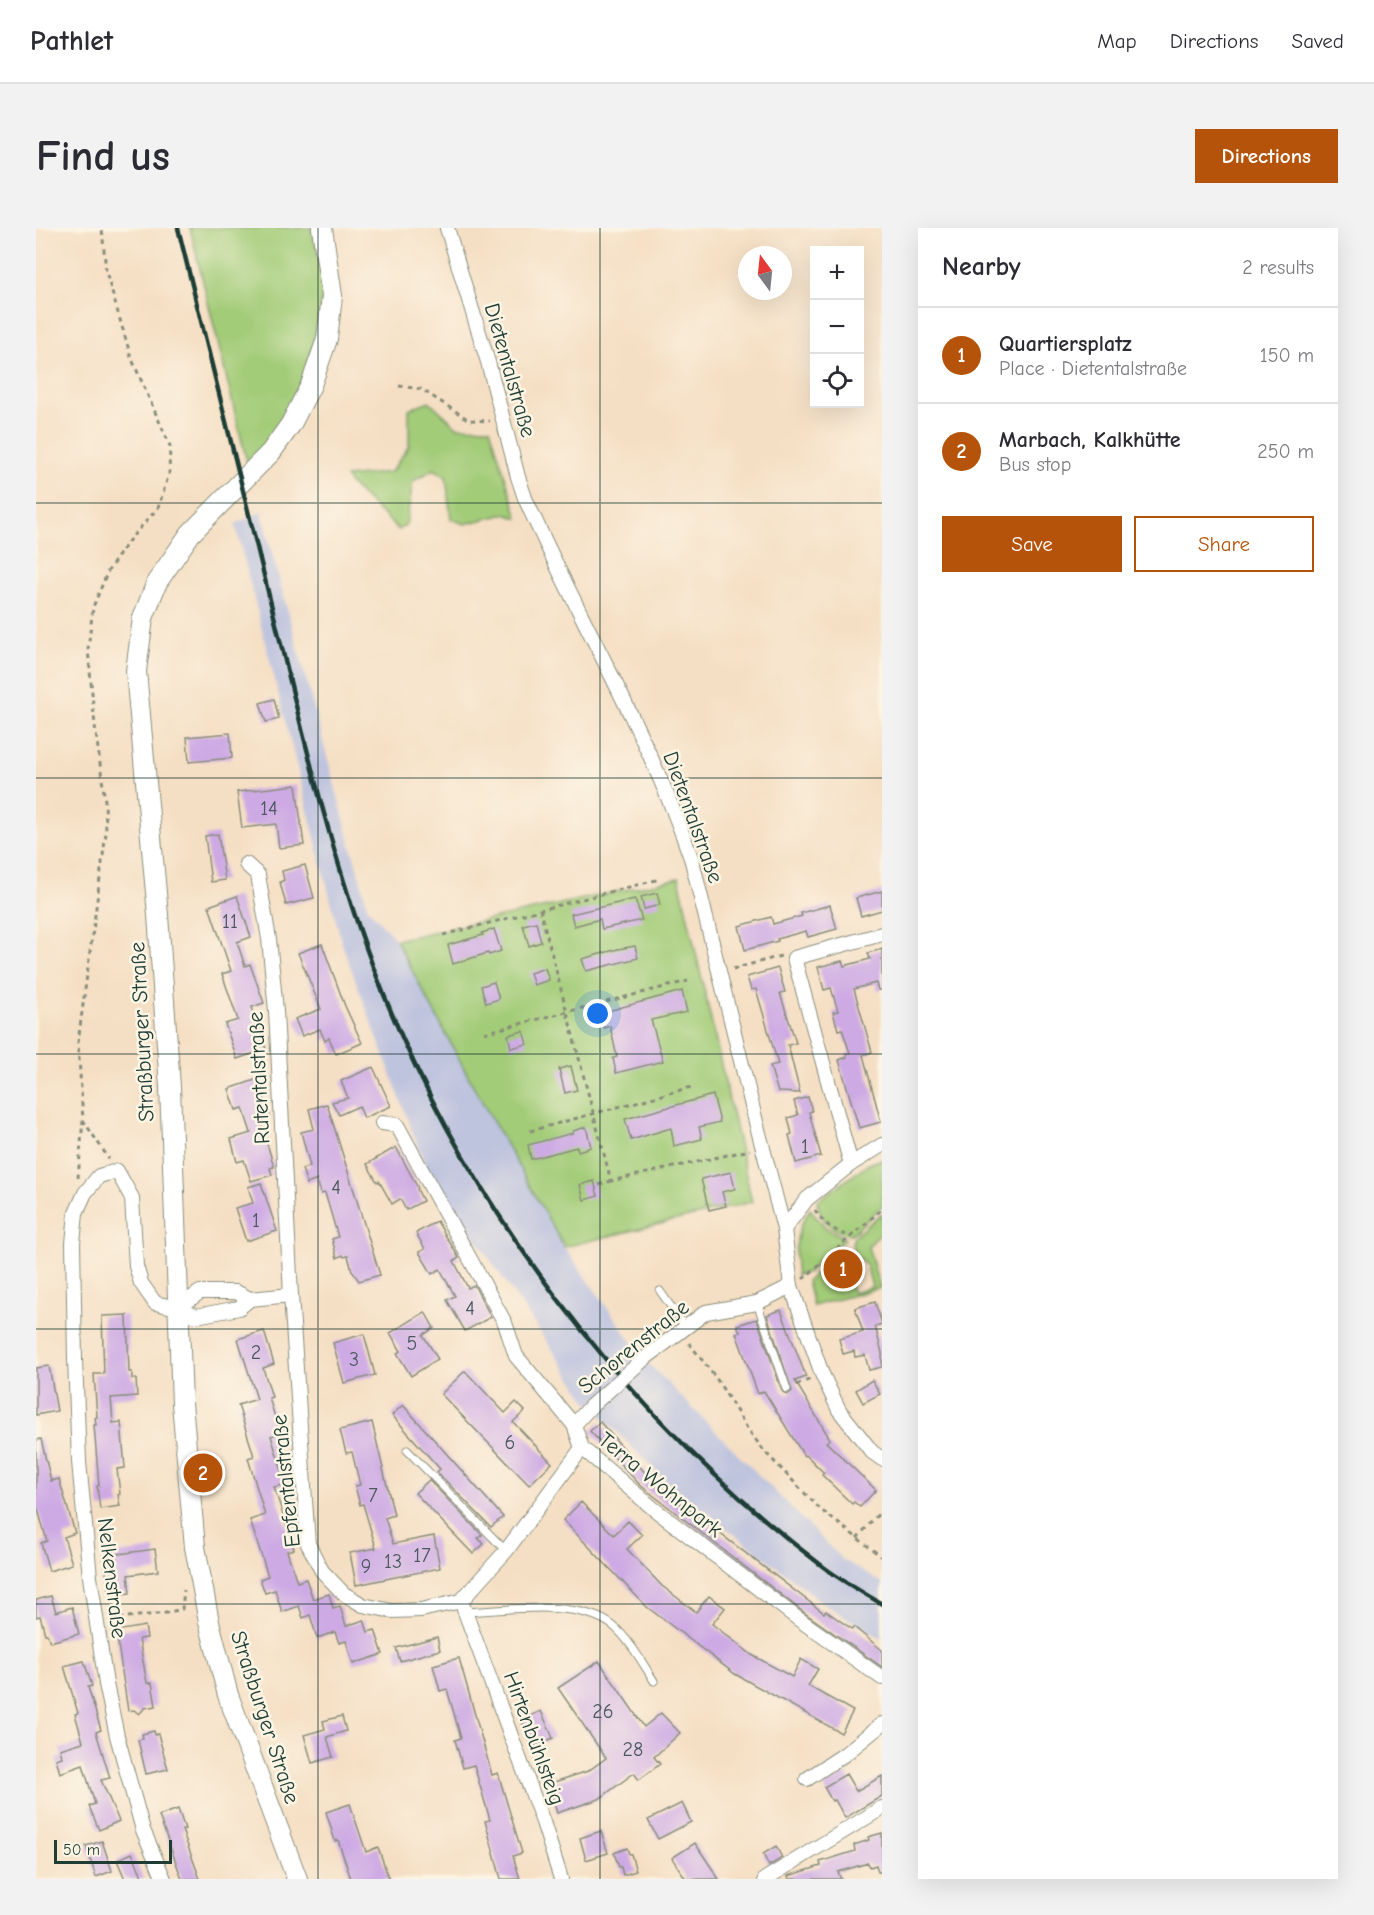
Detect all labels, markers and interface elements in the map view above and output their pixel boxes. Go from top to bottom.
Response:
text: Pathlet [30,25,113,57]
text: Map [1097,29,1137,53]
text: Directions [1170,29,1259,53]
text: Saved [1292,29,1344,53]
button: Directions [1195,129,1338,183]
text: Find us [36,132,170,181]
north arrow [738,246,792,300]
map controls [810,246,864,408]
button: + [810,246,864,300]
text: Nearby [942,252,1021,282]
text: 2 results [1242,256,1314,279]
street label: Dietentalstraße [478,300,542,440]
button: − [810,300,864,354]
text: Quartiersplatz [999,331,1132,357]
text: 1 [958,344,965,367]
text: 150 m [1260,344,1314,367]
button: locate [810,354,864,408]
text: Place · Dietentalstraße [999,357,1187,380]
text: Marbach, Kalkhütte [999,427,1181,453]
text: 2 [957,440,966,463]
text: 250 m [1257,440,1314,463]
text: Bus stop [999,453,1071,476]
button: Save [942,516,1122,572]
button: Share [1134,516,1314,572]
street label: Dietentalstraße [657,748,729,887]
house number: 14 [260,797,278,820]
house number: 11 [222,910,238,933]
street label: Straßburger Straße [124,941,160,1123]
your location [583,999,612,1028]
street label: Rutentalstraße [243,1011,275,1145]
house number: 1 [801,1135,809,1158]
house number: 4 [331,1176,341,1199]
house number: 1 [252,1209,260,1232]
pin: 1 [824,1246,862,1292]
street label: Schorenstraße [573,1294,694,1399]
house number: 4 [465,1297,475,1320]
house number: 5 [407,1332,417,1355]
house number: 2 [251,1341,261,1364]
house number: 3 [349,1348,359,1371]
street label: Epfentalstraße [266,1413,306,1549]
street label: Terra Wohnpark [593,1427,728,1543]
house number: 6 [505,1431,515,1454]
pin: 2 [184,1450,222,1496]
house number: 7 [368,1484,378,1507]
street label: Nelkenstraße [92,1516,132,1640]
house number: 17 [413,1544,431,1567]
house number: 13 [384,1550,402,1573]
house number: 9 [361,1555,371,1578]
street label: Straßburger Straße [225,1628,305,1807]
street label: Hirtenbühlsteig [498,1668,570,1809]
house number: 26 [592,1700,614,1723]
house number: 28 [623,1738,643,1761]
scale bar [54,1837,172,1864]
text: 50 m [63,1841,100,1859]

